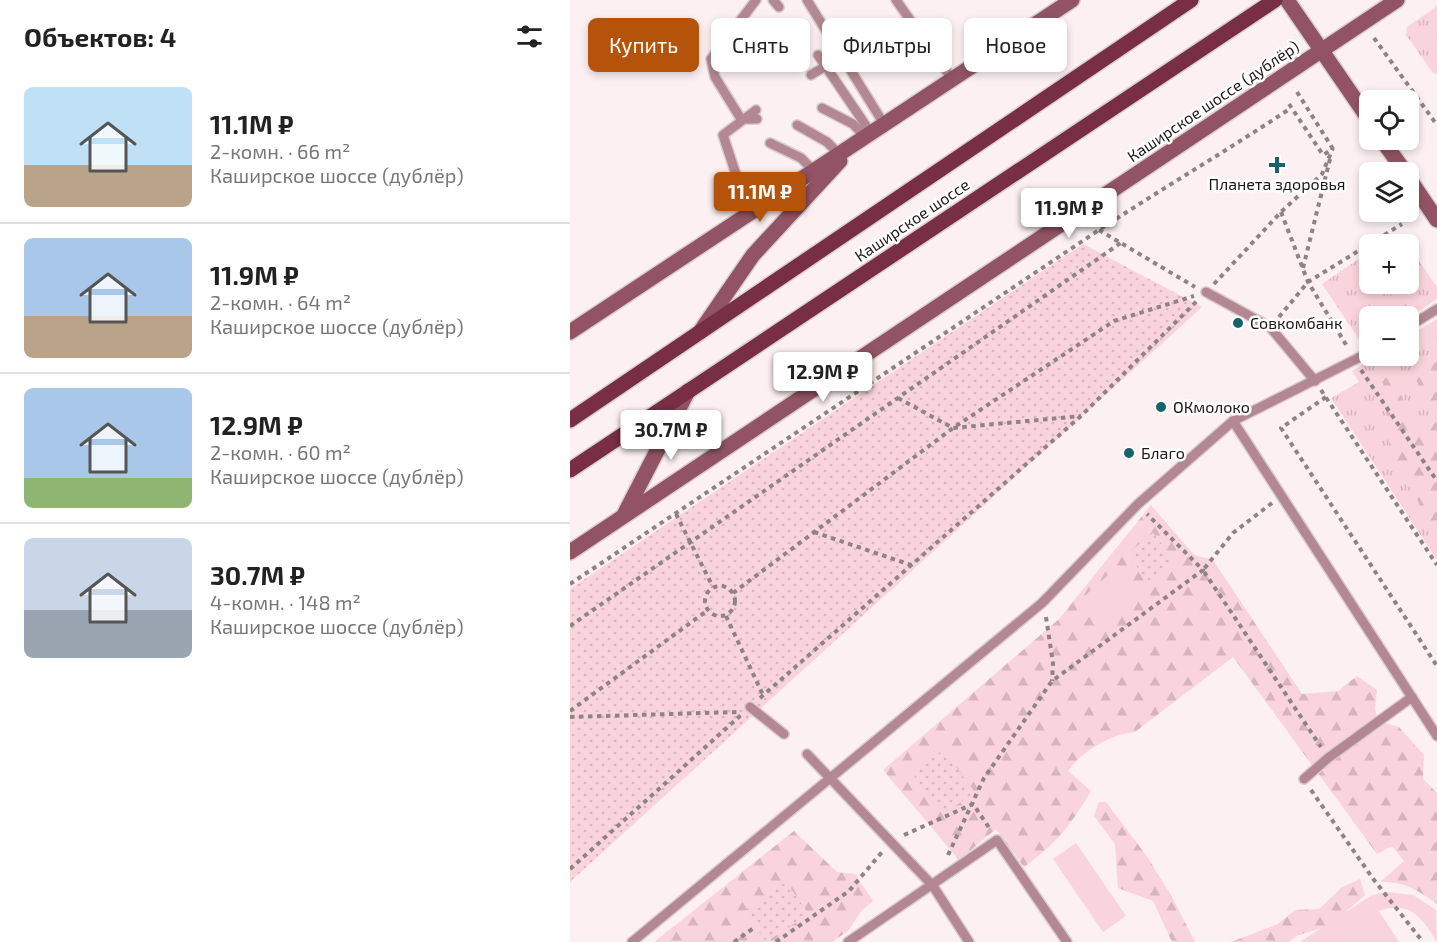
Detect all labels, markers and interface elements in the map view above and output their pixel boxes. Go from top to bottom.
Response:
chip: Купить [588,18,699,72]
chip: Снять [711,18,810,72]
chip: Фильтры [822,18,952,72]
chip: Новое [964,18,1067,72]
icon: filters [513,20,546,53]
text: Объектов: 4 [24,21,176,52]
street label: Каширское шоссе (дублёр) [1123,36,1303,166]
map controls [1359,90,1419,366]
button: locate [1359,90,1419,150]
text: 11.1M ₽ [210,108,294,139]
icon: home [72,111,144,183]
text: 2-комн. · 66 m² [210,139,350,163]
marker: Планета здоровья [1270,158,1284,172]
button: layers [1359,162,1419,222]
text: Каширское шоссе (дублёр) [210,163,464,187]
pin: 11.1M ₽ [705,172,815,223]
street label: Каширское шоссе [851,174,973,265]
place label: Планета здоровья [1209,174,1346,193]
text: 11.1M ₽ [728,179,792,203]
pin: 11.9M ₽ [1014,188,1124,239]
text: 11.9M ₽ [1035,195,1103,219]
button: + [1359,234,1419,294]
text: 11.9M ₽ [210,259,299,290]
icon: home [72,262,144,334]
text: 2-комн. · 64 m² [210,290,351,314]
button: − [1359,306,1419,366]
place label: Совкомбанк [1250,313,1343,332]
text: Каширское шоссе (дублёр) [210,314,464,338]
marker: Совкомбанк [1231,316,1245,330]
pin: 12.9M ₽ [768,352,878,403]
text: 12.9M ₽ [787,359,859,383]
place label: ОКмолоко [1173,397,1250,416]
marker: ОКмолоко [1154,400,1168,414]
text: 12.9M ₽ [210,409,303,440]
pin: 30.7M ₽ [616,410,726,461]
icon: home [72,412,144,484]
text: 30.7M ₽ [634,417,708,441]
text: 2-комн. · 60 m² [210,440,351,464]
place label: Благо [1141,443,1185,462]
marker: Благо [1122,446,1136,460]
text: Каширское шоссе (дублёр) [210,464,464,488]
text: 30.7M ₽ [210,559,305,590]
icon: home [72,562,144,634]
text: 4-комн. · 148 m² [210,590,361,614]
text: Каширское шоссе (дублёр) [210,614,464,638]

